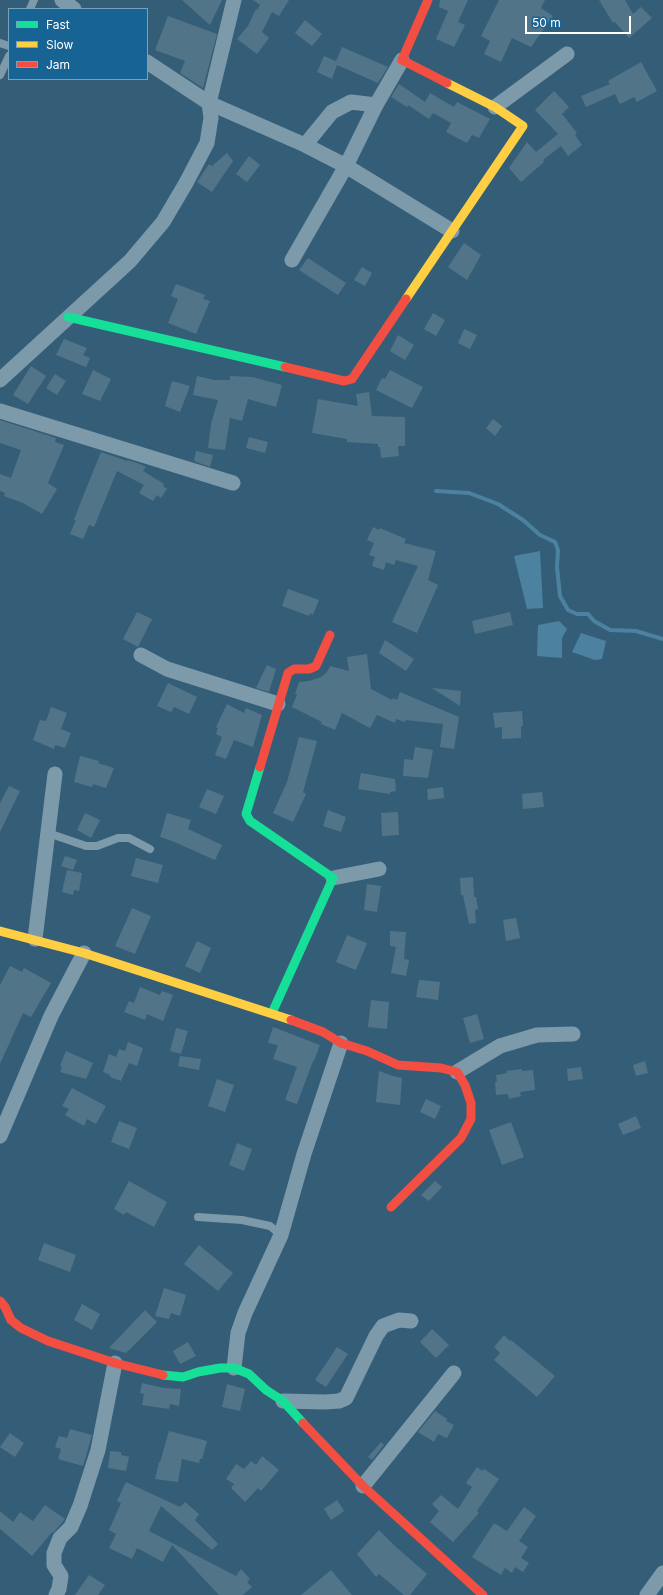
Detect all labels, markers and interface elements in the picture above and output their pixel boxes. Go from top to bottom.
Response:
legend [8,8,148,80]
scale bar [527,8,633,34]
text: 50 m [532,15,561,30]
text: Fast [46,17,70,32]
text: Slow [46,37,73,52]
text: Jam [46,57,70,72]

